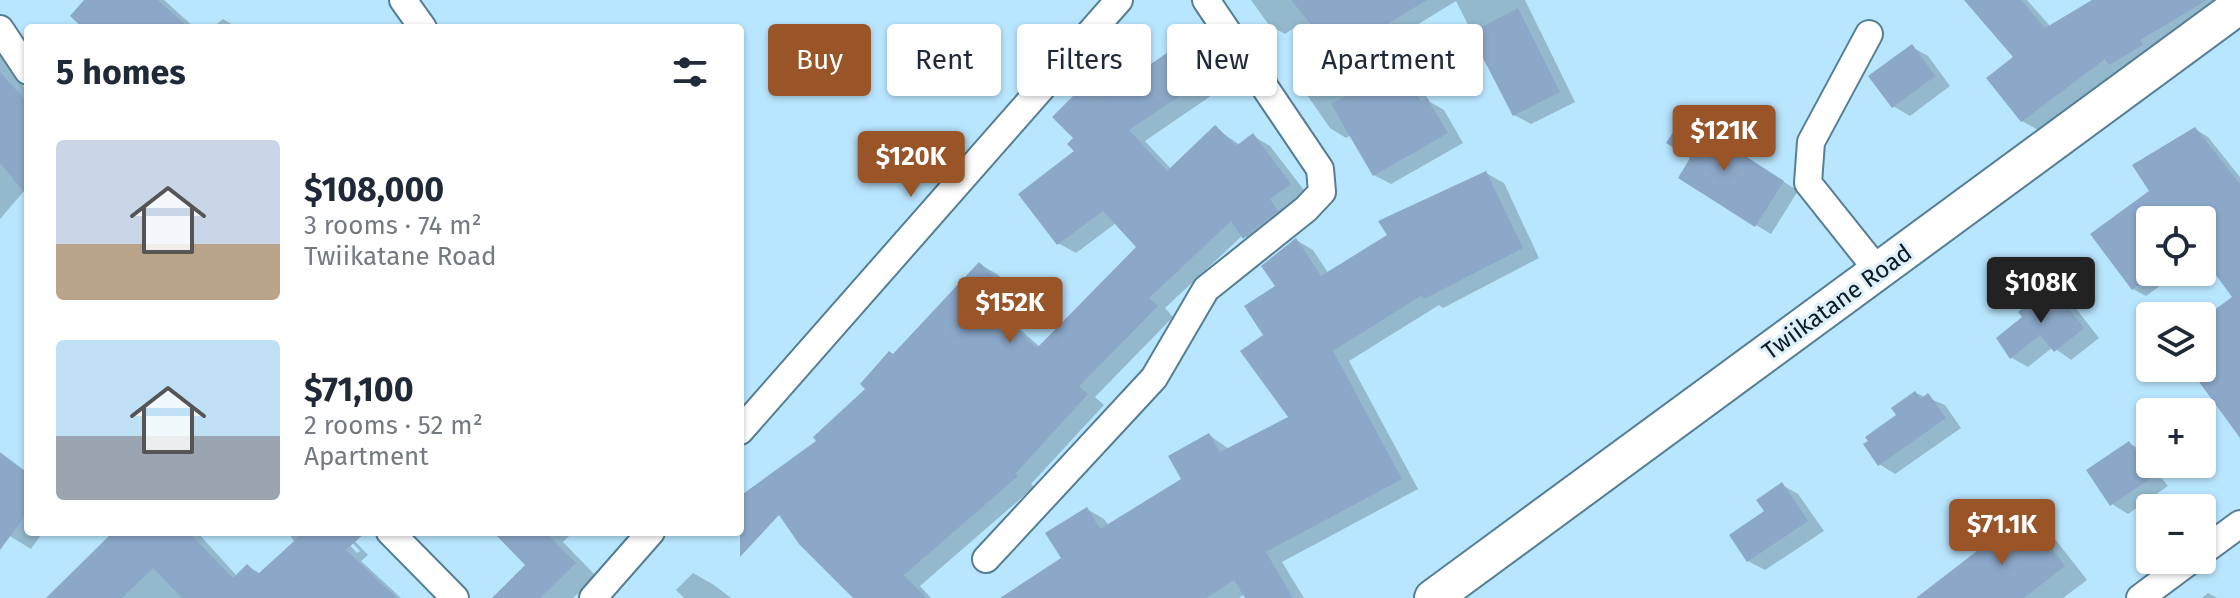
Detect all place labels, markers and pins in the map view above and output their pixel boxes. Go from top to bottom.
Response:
pin: $121K [1668,105,1780,173]
pin: $120K [855,131,967,199]
pin: $108K [1985,257,2097,325]
pin: $152K [954,277,1066,345]
pin: $71.1K [1937,499,2067,567]

